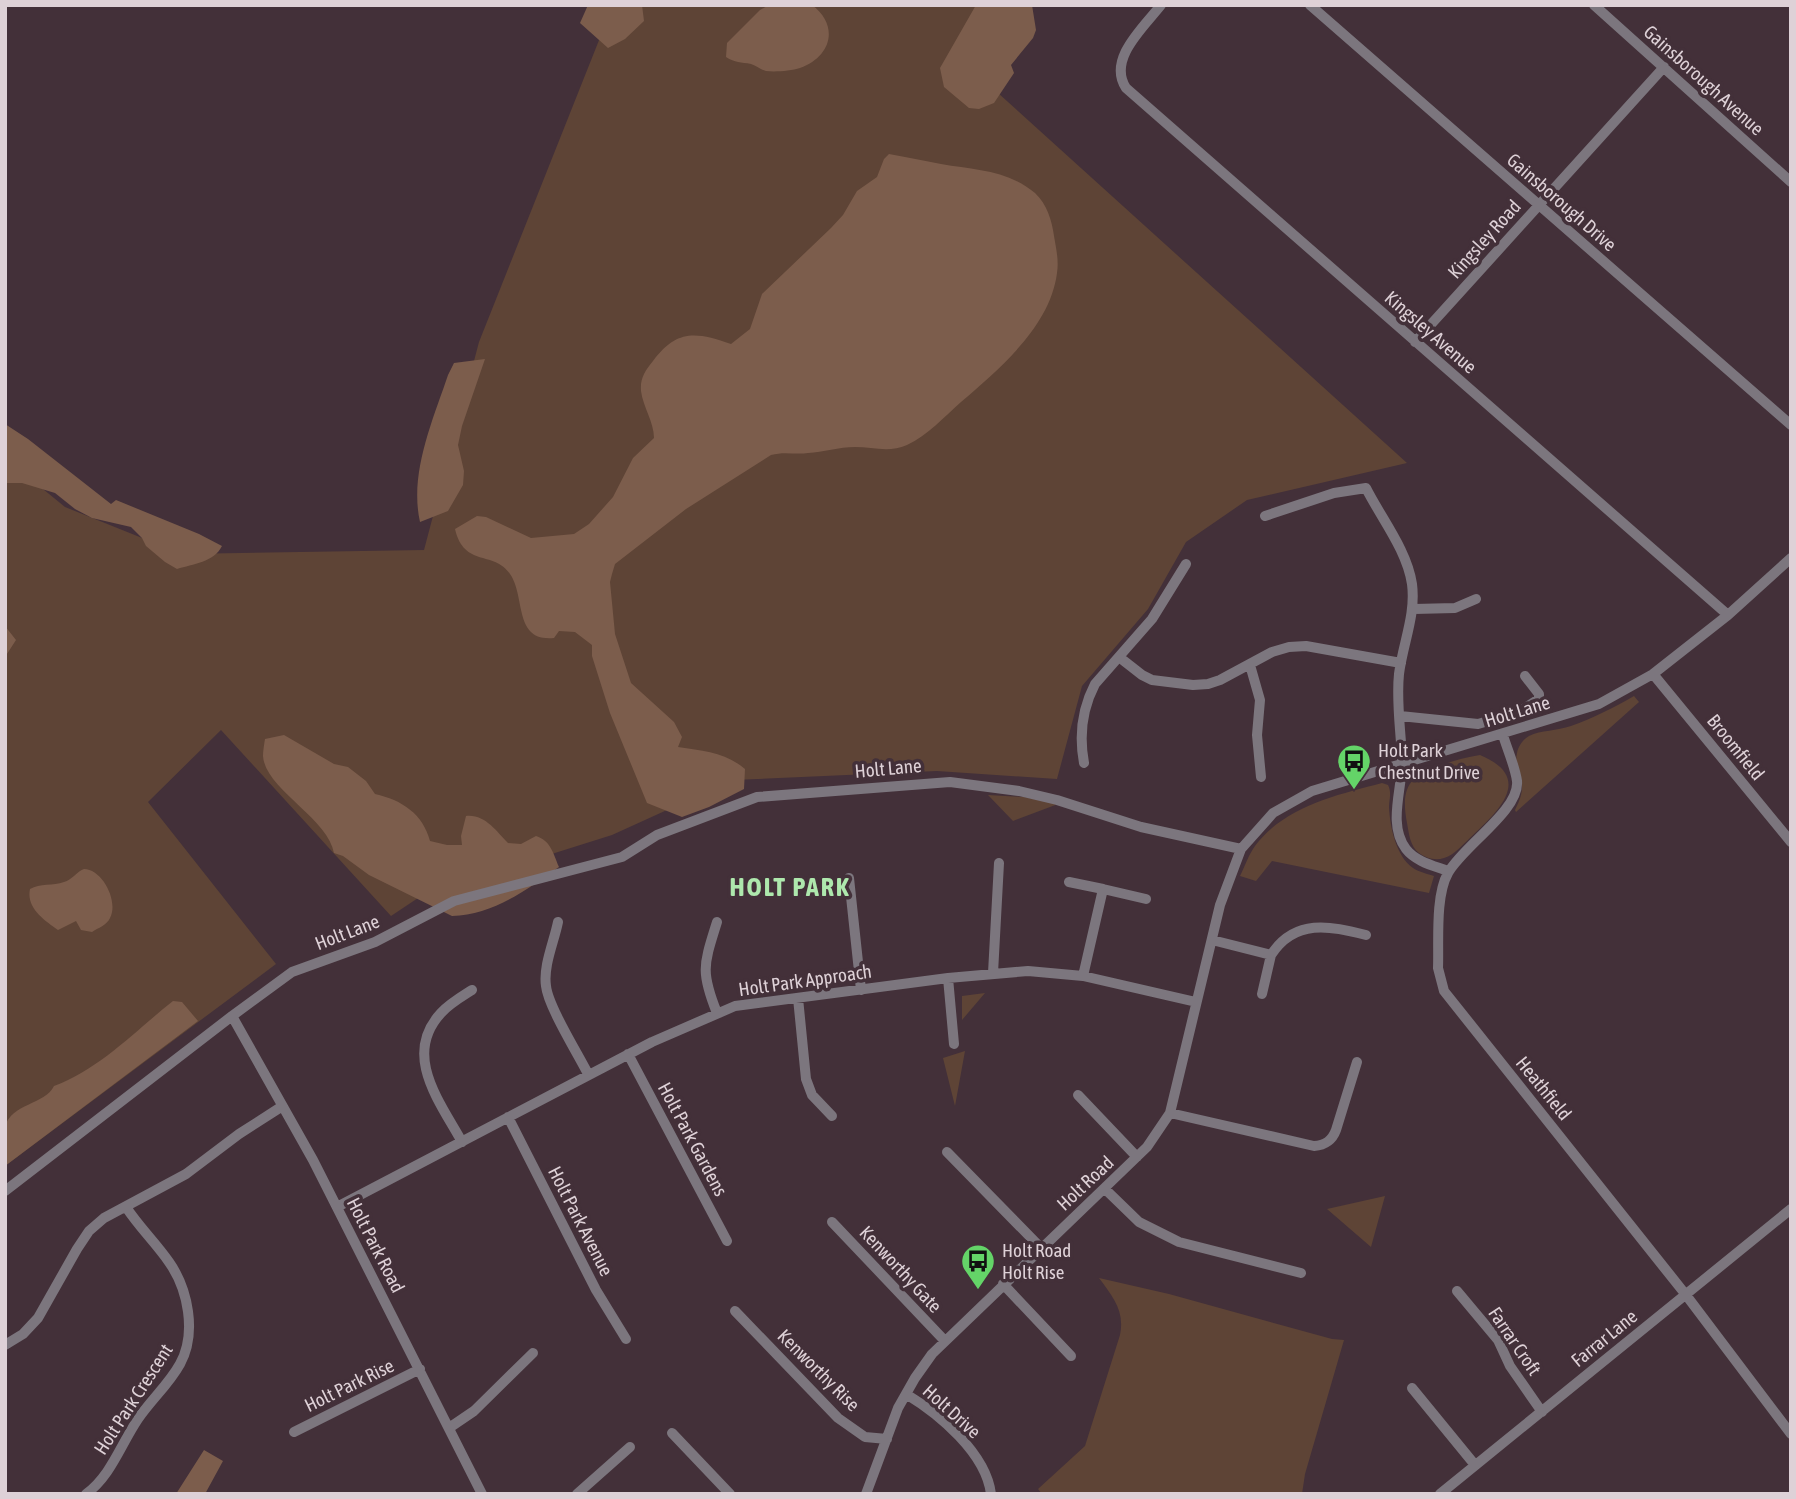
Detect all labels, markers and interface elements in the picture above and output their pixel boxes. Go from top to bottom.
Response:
street label: Gainsborough Avenue [1640,20,1768,140]
street label: Gainsborough Drive [1503,149,1621,255]
street label: Kingsley Road [1443,195,1525,283]
street label: Kingsley Avenue [1381,286,1481,378]
street label: Holt Lane [1482,691,1552,731]
street label: Broomfield [1703,710,1769,784]
place label: Holt Park Chestnut Drive [1378,739,1480,783]
bus stop icon: Holt Park Chestnut Drive [1335,742,1373,791]
street label: Holt Lane [854,754,922,782]
district label: HOLT PARK [729,872,851,902]
street label: Holt Lane [312,910,382,954]
street label: Holt Park Approach [737,960,873,1000]
street label: Heathfield [1512,1052,1576,1124]
street label: Holt Park Gardens [654,1078,732,1200]
street label: Holt Road [1052,1151,1118,1215]
street label: Holt Park Avenue [544,1163,618,1279]
street label: Holt Park Road [343,1194,409,1296]
street label: Kenworthy Gate [855,1221,947,1317]
place label: Holt Road Holt Rise [1002,1239,1071,1283]
bus stop icon: Holt Road Holt Rise [959,1242,997,1291]
street label: Farrar Croft [1484,1303,1546,1379]
street label: Farrar Lane [1567,1305,1641,1371]
street label: Kenworthy Rise [774,1325,864,1415]
street label: Holt Park Crescent [89,1340,177,1458]
street label: Holt Park Rise [301,1354,397,1416]
street label: Holt Drive [919,1379,985,1443]

